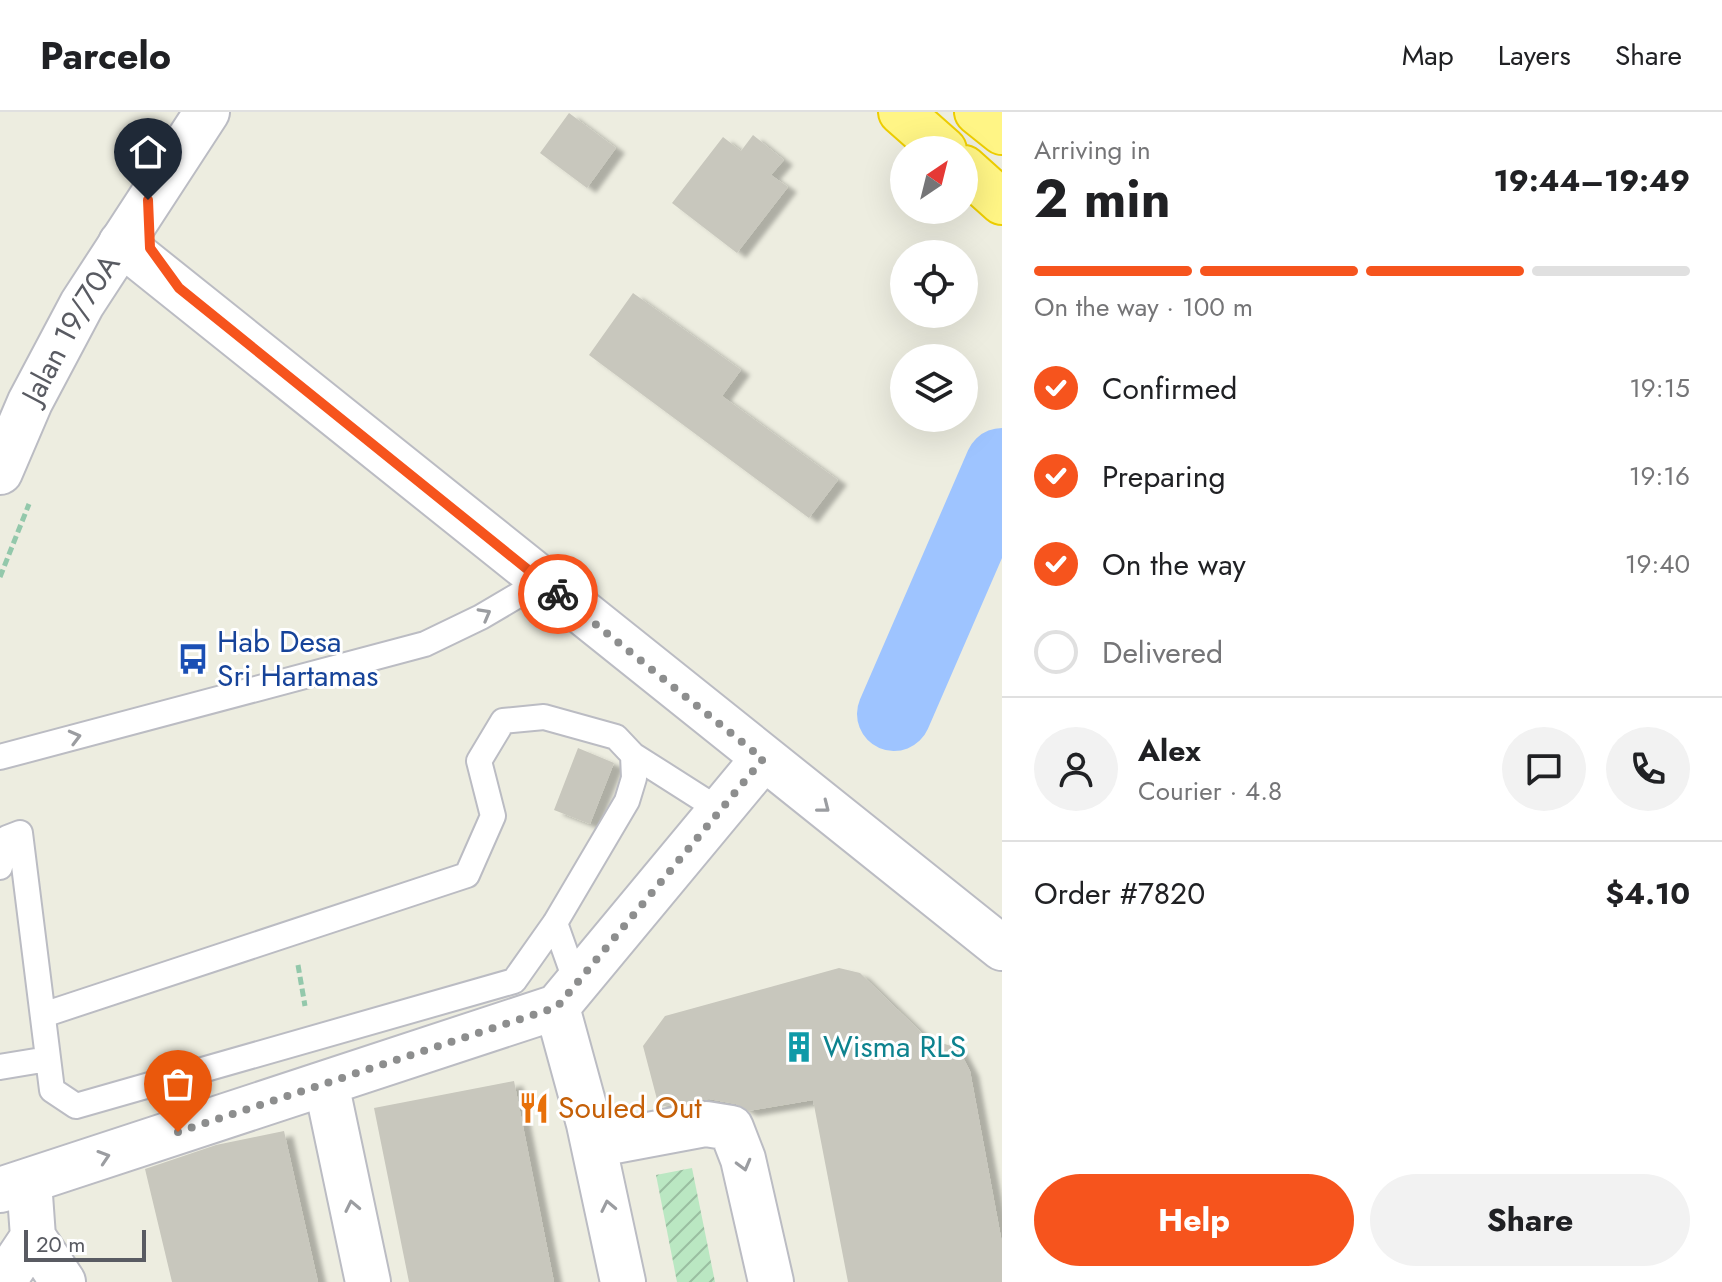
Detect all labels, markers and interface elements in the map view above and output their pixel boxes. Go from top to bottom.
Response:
text: Parcelo [40,28,171,83]
text: Map [1402,35,1454,76]
text: Layers [1498,35,1571,76]
text: Share [1615,35,1682,76]
pin [114,118,182,200]
icon: home [126,130,170,174]
text: Arriving in [1034,131,1151,169]
north arrow [890,136,978,224]
map controls [890,136,978,432]
text: 19:44–19:49 [1494,159,1690,202]
text: 2 min [1034,161,1171,237]
button: locate [890,240,978,328]
street label: Jalan 19/70A [9,245,130,414]
text: On the way · 100 m [1034,288,1253,326]
button: layers [890,344,978,432]
icon: check [1034,366,1078,410]
text: Confirmed [1102,367,1237,410]
text: 19:15 [1629,369,1690,407]
icon: check [1034,454,1078,498]
text: Preparing [1102,455,1226,498]
text: 19:16 [1629,457,1690,495]
icon: check [1034,542,1078,586]
text: On the way [1102,543,1246,586]
text: 19:40 [1625,545,1690,583]
courier [518,554,598,634]
icon: bike [536,572,580,616]
one-way arrow [476,609,491,624]
place label: Hab Desa Sri Hartamas [217,620,378,697]
text: Delivered [1102,631,1223,674]
bus stop icon: Hab Desa Sri Hartamas [176,642,210,676]
button: person [1034,727,1118,811]
button: chat [1502,727,1586,811]
button: phone [1606,727,1690,811]
one-way arrow [68,729,82,746]
text: Alex [1138,729,1201,772]
text: Courier · 4.8 [1138,772,1282,810]
one-way arrow [815,798,830,812]
text: Order #7820 [1034,872,1205,915]
text: $4.10 [1606,872,1690,915]
place label: Wisma RLS [823,1025,966,1068]
building icon: Wisma RLS [782,1030,816,1064]
pin [144,1050,212,1132]
icon: bag [156,1062,200,1106]
place label: Souled Out [558,1086,702,1129]
restaurant icon: Souled Out [517,1091,551,1125]
one-way arrow [96,1150,110,1166]
one-way arrow [735,1158,751,1172]
button: Help [1034,1174,1354,1266]
button: Share [1370,1174,1690,1266]
one-way arrow [344,1199,361,1213]
one-way arrow [600,1199,617,1213]
scale bar [24,1226,146,1262]
text: 20 m [36,1228,85,1260]

